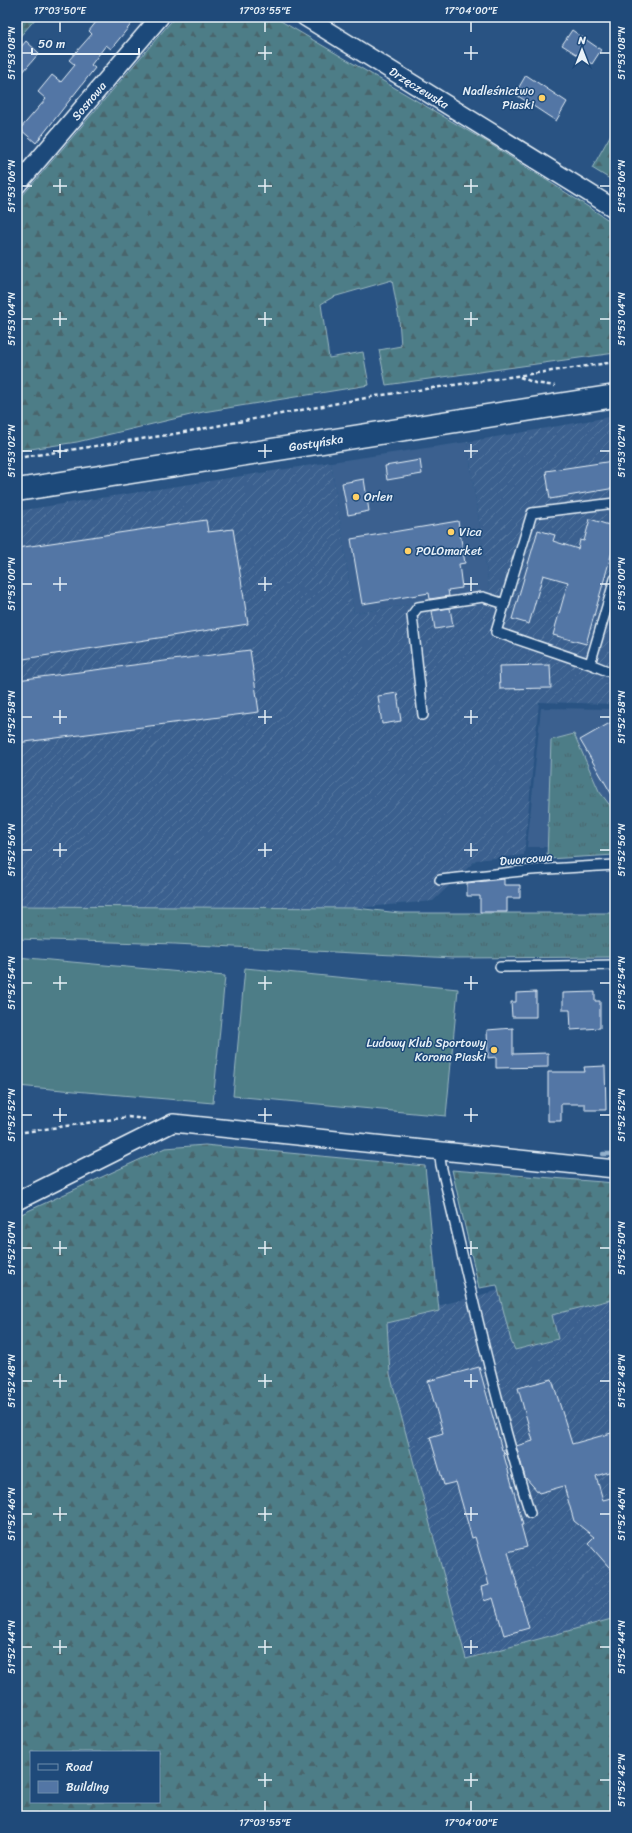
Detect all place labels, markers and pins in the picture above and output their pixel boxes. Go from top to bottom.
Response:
place label: Nadleśnictwo Piaski [463,80,535,116]
marker: Nadleśnictwo Piaski [537,93,547,103]
place label: Orlen [364,486,393,508]
marker: Orlen [351,492,361,502]
place label: Vica [459,521,482,543]
marker: Vica [446,527,456,537]
place label: POLOmarket [416,540,482,562]
marker: POLOmarket [403,546,413,556]
place label: Ludowy Klub Sportowy Korona Piaski [367,1032,487,1068]
marker: Ludowy Klub Sportowy Korona Piaski [489,1045,499,1055]

